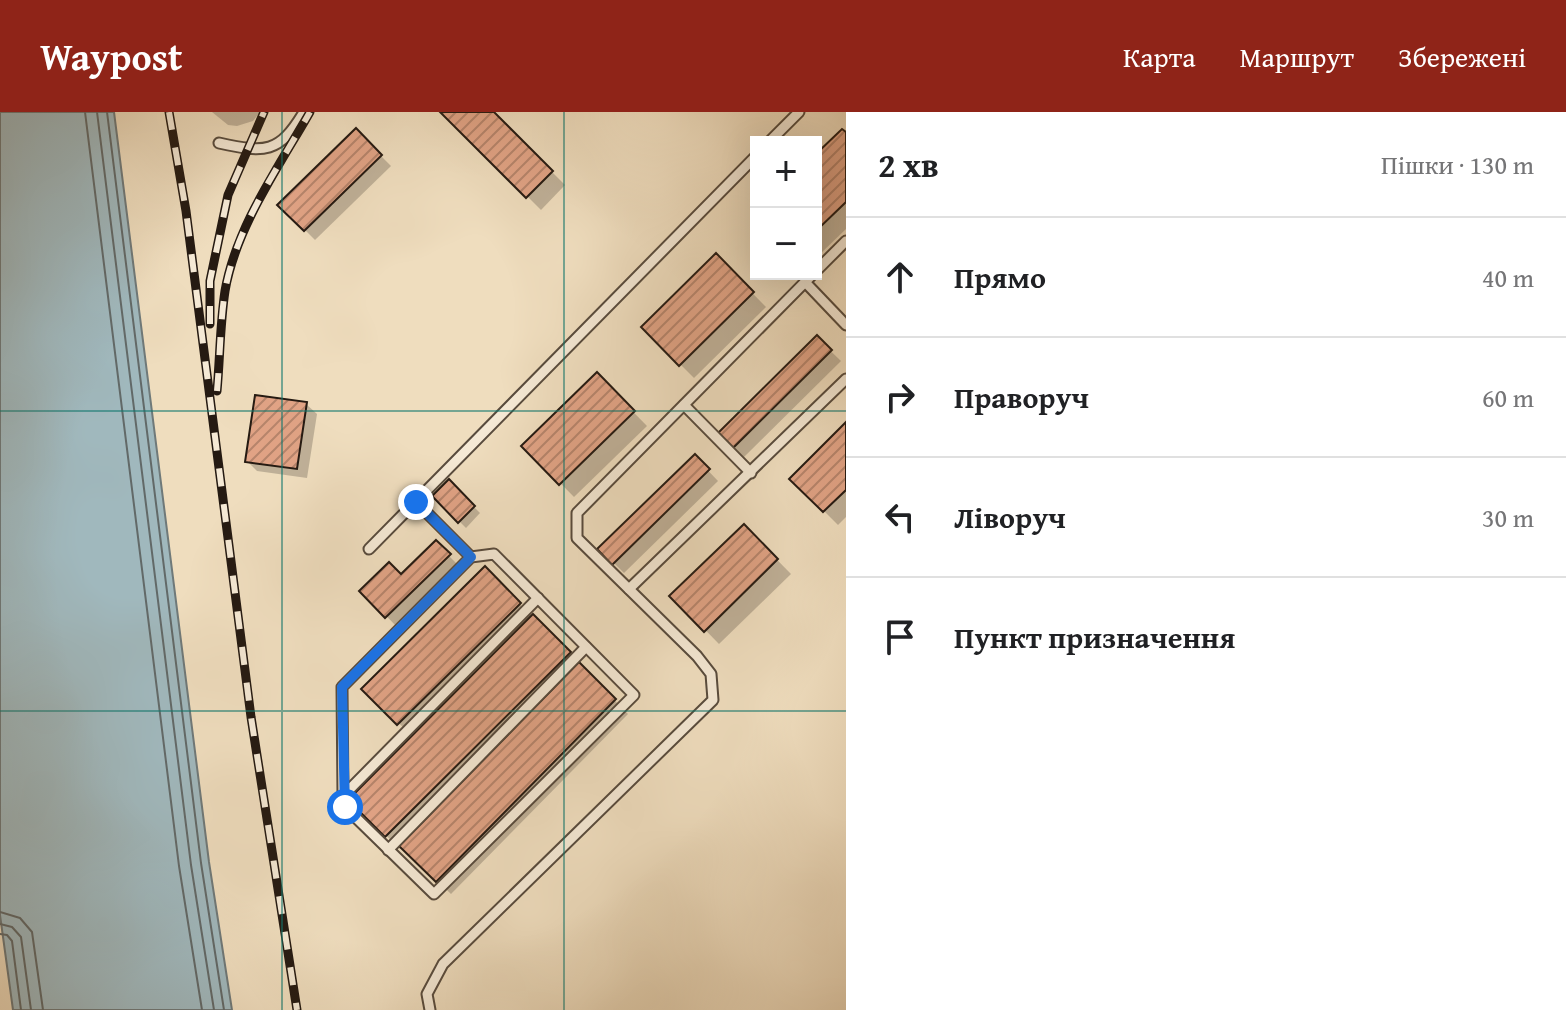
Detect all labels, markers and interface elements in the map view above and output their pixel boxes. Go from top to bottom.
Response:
text: Waypost [40,28,182,84]
text: Карта [1123,36,1196,77]
text: Маршрут [1240,36,1354,77]
text: Збережені [1398,36,1526,77]
map controls [750,136,822,280]
button: + [750,136,822,208]
text: 2 хв [878,140,939,189]
text: Пішки · 130 m [1381,145,1534,184]
button: − [750,208,822,280]
icon: ahead [878,255,922,299]
text: Прямо [954,255,1046,299]
text: 40 m [1482,258,1534,297]
icon: right [878,375,922,419]
text: Праворуч [954,375,1089,419]
text: 60 m [1482,378,1534,417]
route end [398,484,434,520]
icon: left [878,495,922,539]
text: Ліворуч [954,495,1066,539]
text: 30 m [1482,498,1534,537]
icon: arrive [878,615,922,659]
text: Пункт призначення [954,615,1235,659]
route start [327,789,363,825]

